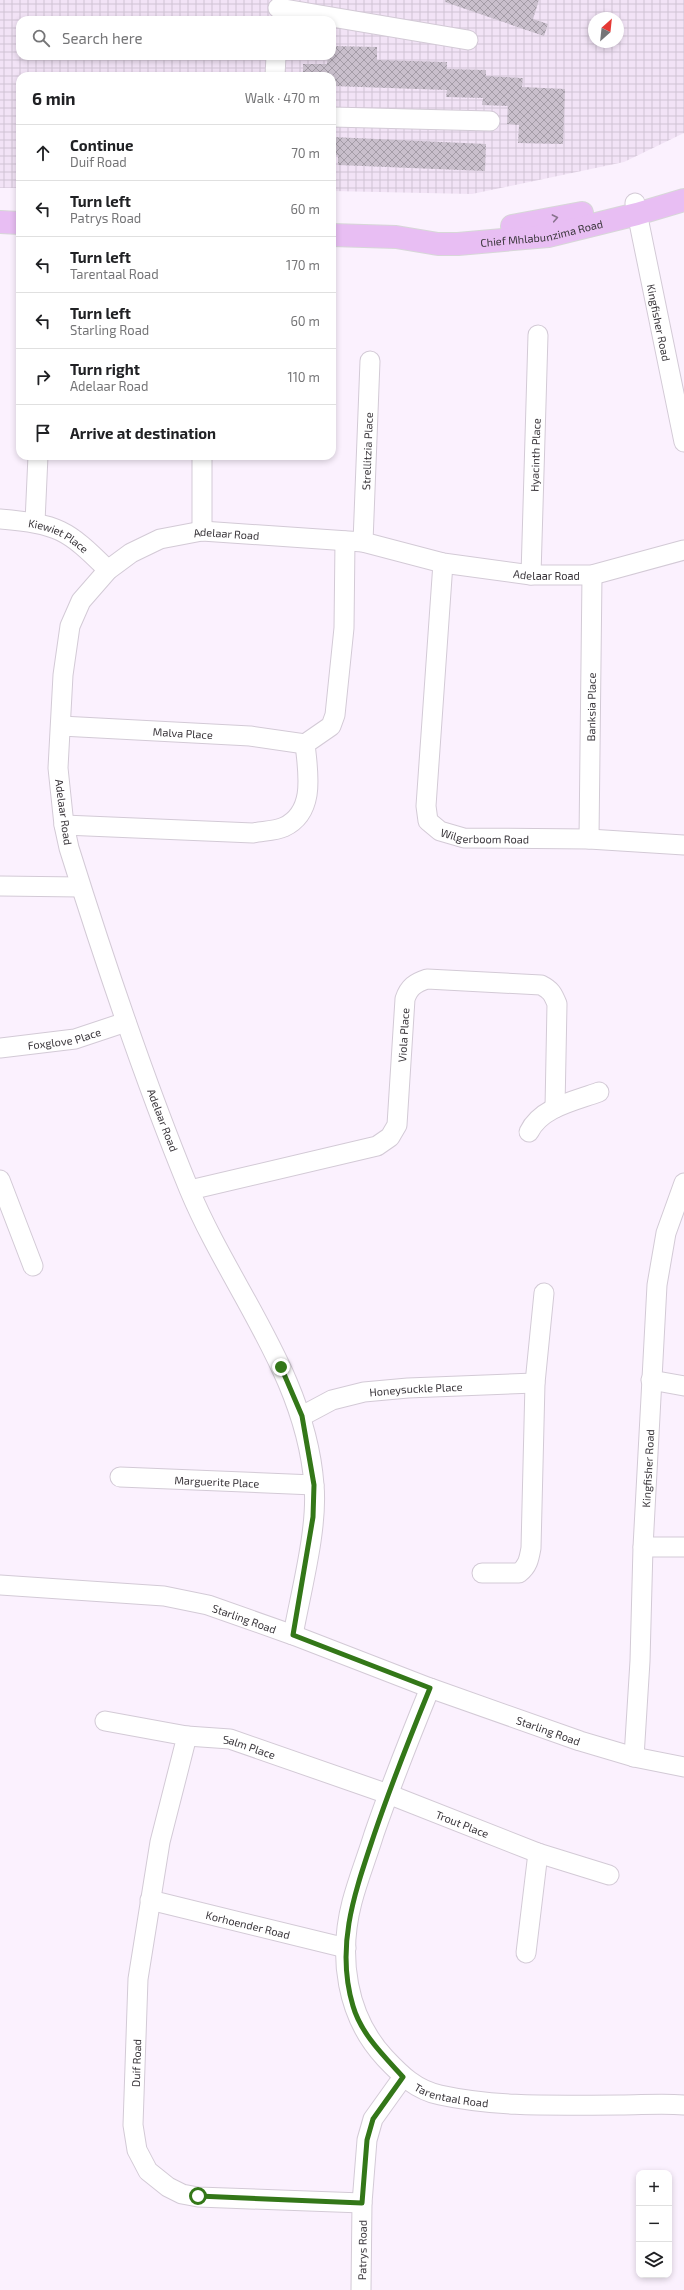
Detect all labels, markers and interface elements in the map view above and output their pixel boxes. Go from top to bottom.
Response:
north arrow [588,12,624,48]
search box [16,16,336,60]
icon: search [30,27,52,49]
text: Search here [62,29,143,47]
text: 6 min [32,88,76,108]
text: Walk · 470 m [245,90,320,106]
text: Continue [70,136,133,154]
icon: ahead [32,142,54,164]
text: 70 m [291,145,320,161]
text: Duif Road [70,154,127,170]
text: Turn left [70,192,131,210]
icon: left [32,198,54,220]
text: 60 m [290,201,320,217]
text: Patrys Road [70,210,141,226]
one-way arrow [552,214,559,223]
street label: Chief Mhlabunzima Road [480,216,604,248]
text: Turn left [70,248,131,266]
icon: left [32,254,54,276]
text: 170 m [286,257,320,273]
text: Tarentaal Road [70,266,159,282]
street label: Kingfisher Road [645,283,674,362]
text: Turn left [70,304,131,322]
icon: left [32,310,54,332]
text: 60 m [290,313,320,329]
text: Starling Road [70,322,149,338]
text: Turn right [70,360,140,378]
icon: right [32,366,54,388]
text: 110 m [288,369,320,385]
text: Adelaar Road [70,378,148,394]
street label: Strellitzia Place [359,412,375,490]
street label: Hyacinth Place [527,418,542,492]
icon: arrive [32,422,54,444]
text: Arrive at destination [70,424,216,442]
street label: Kiewiet Place [28,516,92,555]
street label: Adelaar Road [192,524,260,541]
street label: Adelaar Road [513,566,580,582]
street label: Banksia Place [584,672,597,741]
street label: Malva Place [152,724,213,741]
street label: Adelaar Road [53,778,75,846]
street label: Wilgerboom Road [439,825,529,845]
street label: Viola Place [395,1007,411,1063]
street label: Foxglove Place [27,1024,102,1051]
street label: Adelaar Road [145,1087,181,1153]
route end [272,1358,290,1376]
street label: Honeysuckle Place [369,1379,463,1398]
street label: Kingfisher Road [639,1429,656,1508]
street label: Marguerite Place [174,1473,260,1489]
street label: Starling Road [211,1601,278,1635]
street label: Starling Road [515,1713,582,1747]
street label: Salm Place [223,1732,277,1761]
street label: Trout Place [434,1807,491,1840]
street label: Korhoender Road [205,1907,292,1941]
street label: Duif Road [129,2039,143,2087]
street label: Tarentaal Road [413,2080,489,2109]
map controls [636,2170,672,2278]
button: + [636,2170,672,2206]
route start [189,2187,207,2205]
button: − [636,2206,672,2242]
street label: Patrys Road [355,2220,368,2280]
button: layers [636,2242,672,2278]

